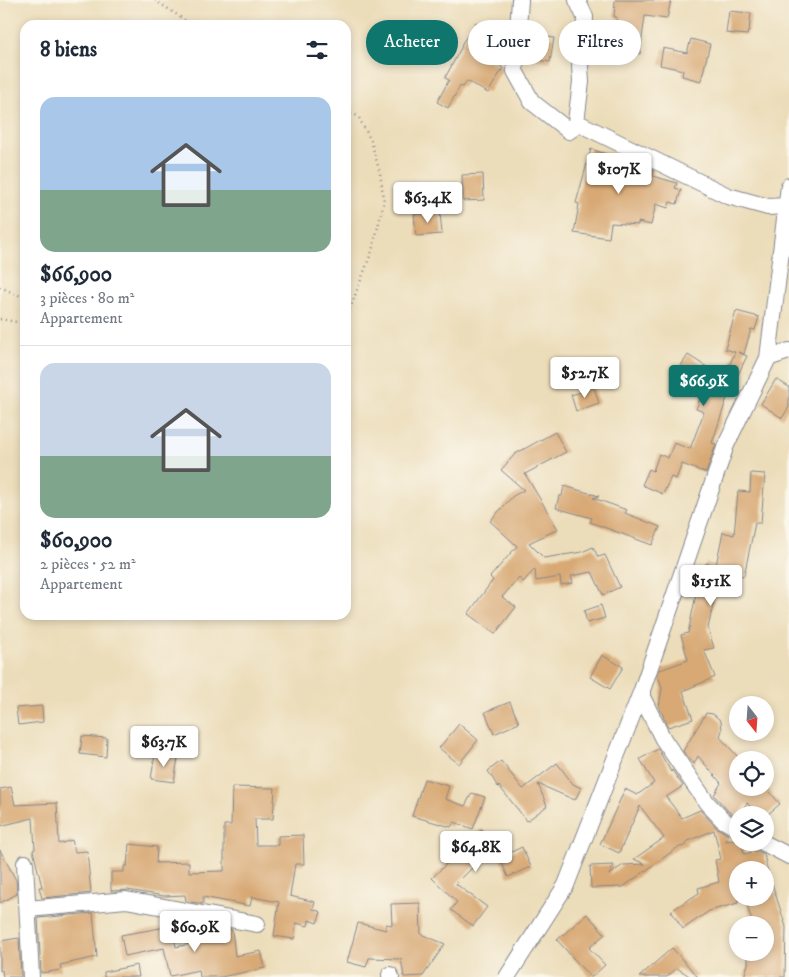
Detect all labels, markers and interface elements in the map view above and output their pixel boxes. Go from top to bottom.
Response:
chip: Acheter [366,20,458,65]
chip: Louer [468,20,549,65]
chip: Filtres [559,20,641,65]
icon: filters [303,36,331,64]
text: 8 biens [40,37,97,63]
icon: home [141,130,231,220]
pin: $107K [584,152,654,195]
text: $107K [598,159,640,179]
pin: $63.4K [387,182,469,224]
text: $63.4K [404,188,452,208]
text: $66,900 [40,262,112,288]
text: 3 pièces · 80 m² [40,288,135,308]
text: Appartement [40,308,123,328]
pin: $52.7K [544,356,626,399]
text: $52.7K [561,363,609,383]
pin: $66.9K [663,364,745,407]
text: $66.9K [680,371,728,391]
icon: home [141,395,231,485]
text: $60,900 [40,528,112,554]
text: 2 pièces · 52 m² [40,554,136,574]
pin: $151K [676,564,746,607]
text: $151K [691,571,731,591]
text: Appartement [40,574,123,594]
north arrow [729,696,774,741]
map controls [729,696,774,961]
pin: $63.7K [123,726,205,768]
text: $63.7K [141,732,187,752]
button: locate [729,751,774,796]
button: layers [729,806,774,851]
pin: $64.8K [435,830,517,873]
text: $64.8K [451,837,501,857]
button: + [729,861,774,906]
pin: $60.9K [154,910,236,953]
button: − [729,916,774,961]
text: $60.9K [171,917,219,937]

